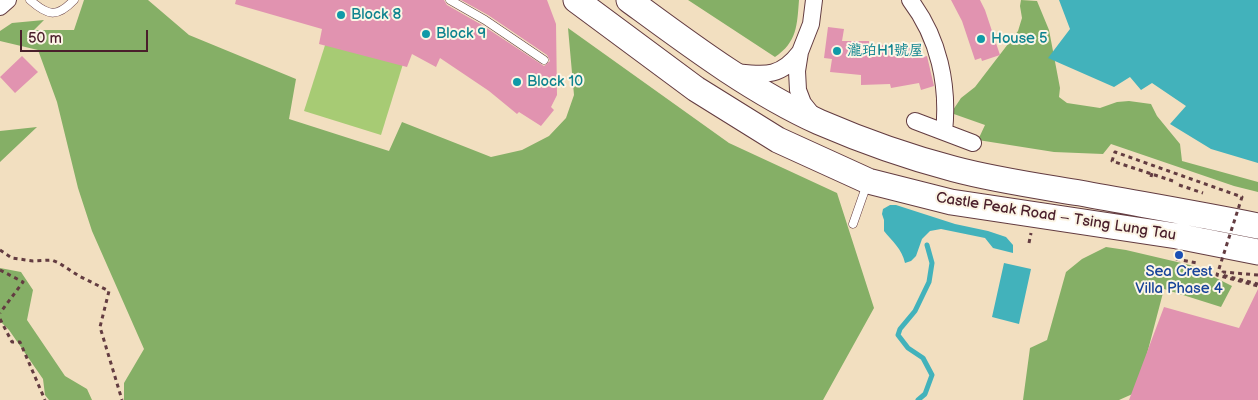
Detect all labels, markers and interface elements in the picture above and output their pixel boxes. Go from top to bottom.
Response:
place label: Block 8 [351,6,401,24]
marker: Block 8 [335,9,347,21]
scale bar [22,20,150,52]
place label: Block 9 [436,25,486,43]
marker: Block 9 [420,28,432,40]
text: 50 m [28,29,62,48]
place label: House 5 [991,30,1048,48]
marker: House 5 [975,33,987,45]
place label: 瀧珀H1號屋 [847,42,924,60]
marker: 瀧珀H1號屋 [831,45,843,57]
place label: Block 10 [527,73,583,91]
marker: Block 10 [511,76,523,88]
street label: Castle Peak Road – Tsing Lung Tau [935,189,1177,245]
marker: Sea Crest Villa Phase 4 [1173,249,1185,261]
place label: Sea Crest Villa Phase 4 [1135,263,1223,298]

